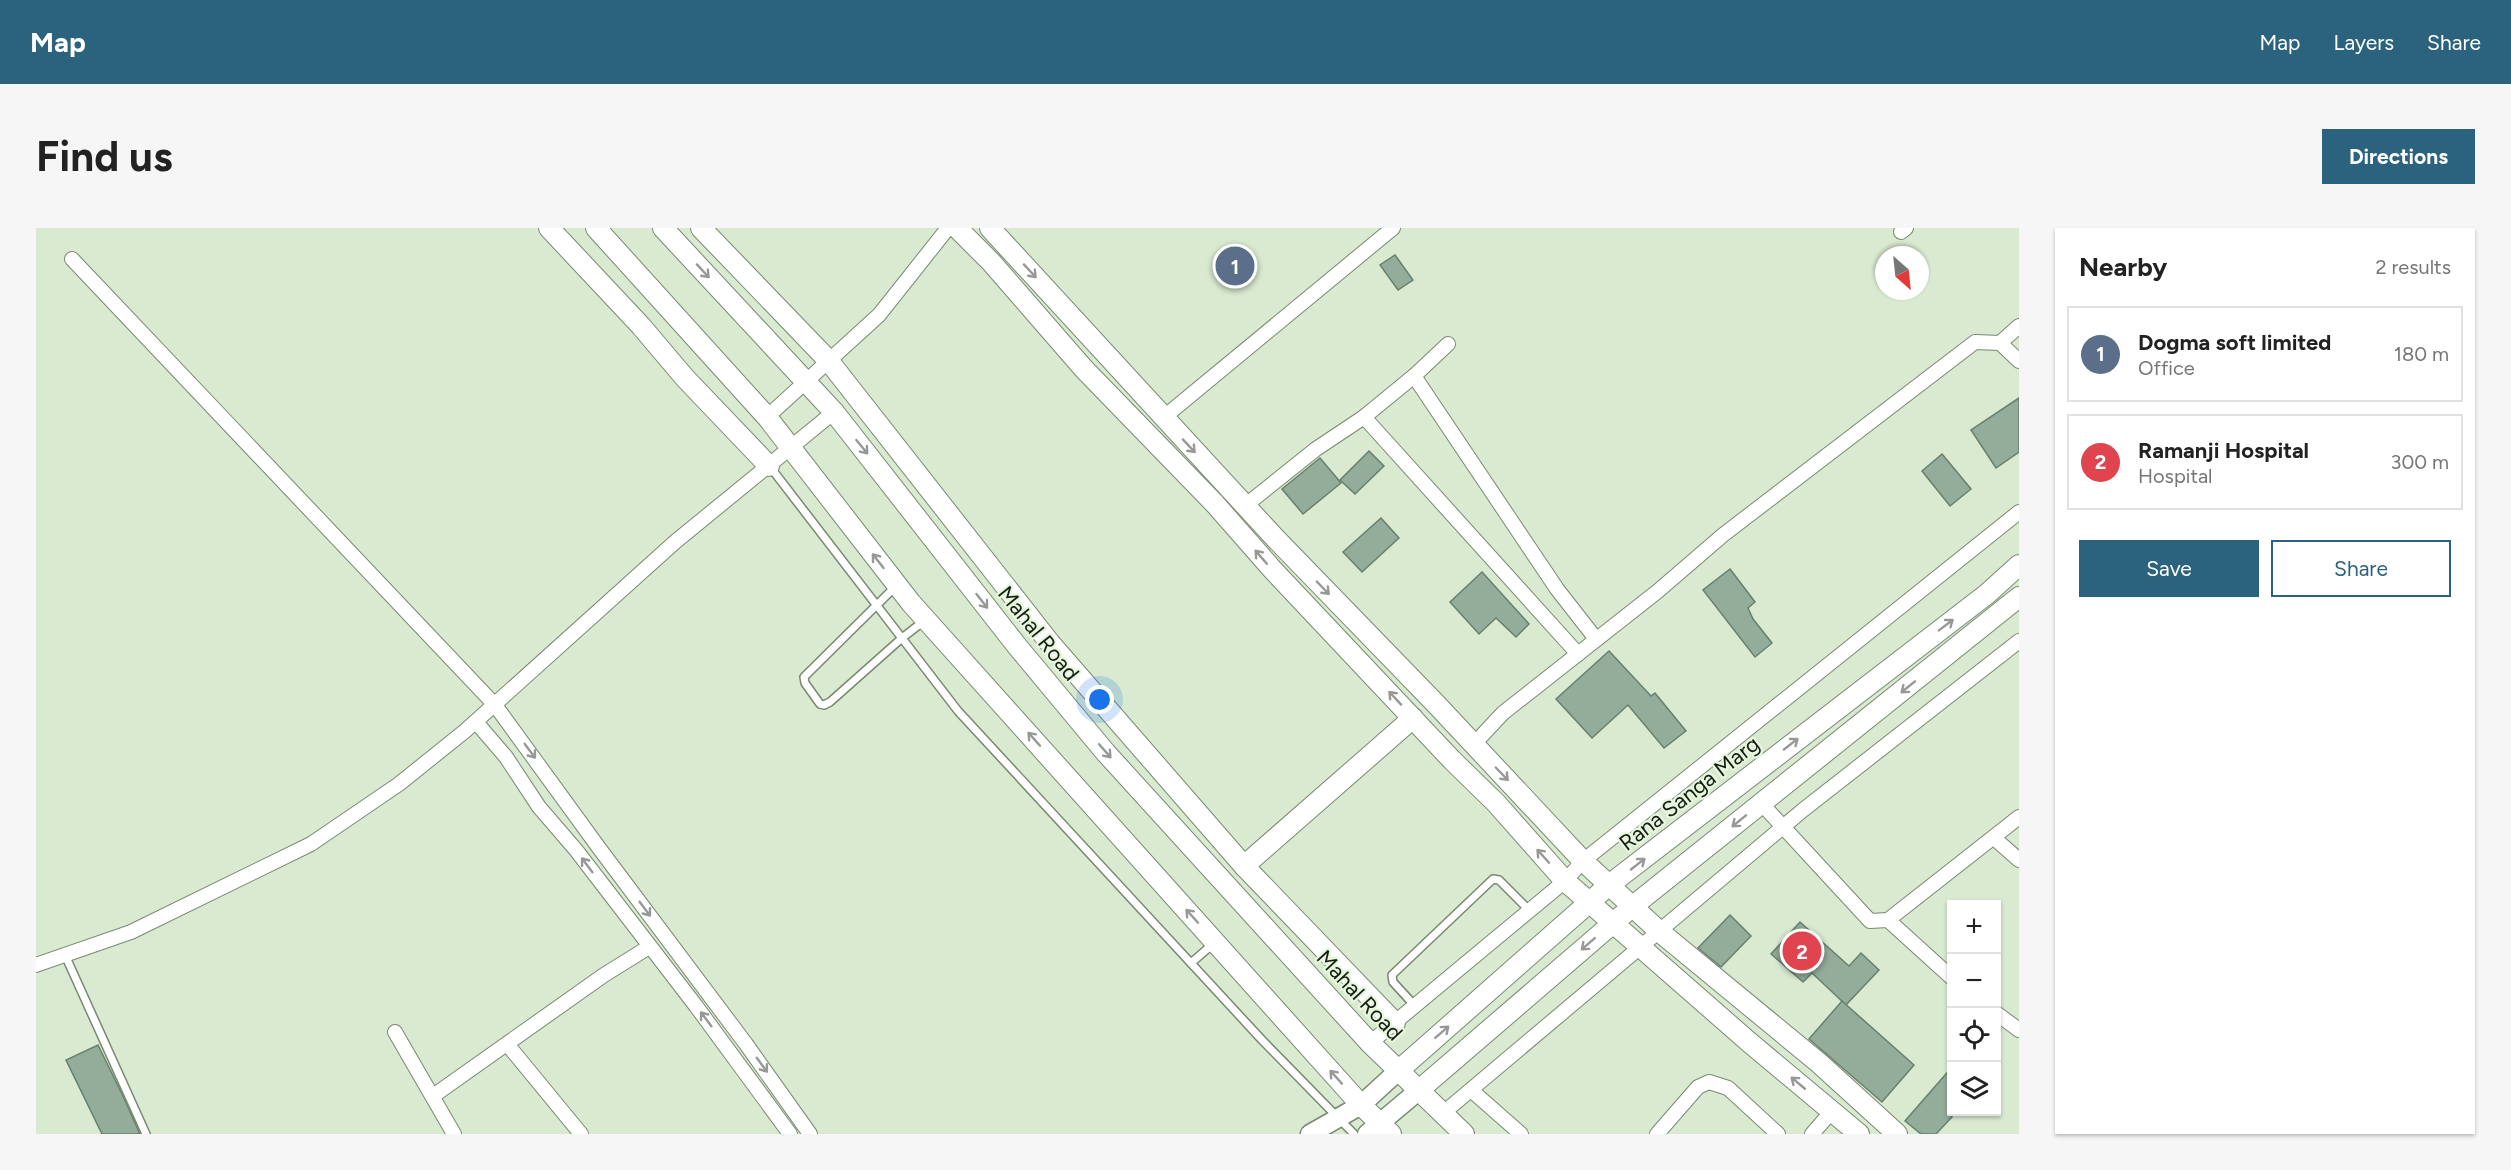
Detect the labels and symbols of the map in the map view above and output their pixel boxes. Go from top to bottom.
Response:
pin: 1 [1216,243,1254,288]
north arrow [1875,246,1929,300]
one-way arrow [696,263,710,278]
one-way arrow [1022,263,1036,278]
one-way arrow [1182,438,1196,453]
one-way arrow [855,439,868,455]
one-way arrow [1254,550,1268,565]
one-way arrow [872,553,884,569]
street label: Mahal Road [992,580,1085,686]
one-way arrow [1316,580,1330,595]
one-way arrow [975,592,988,608]
one-way arrow [1937,619,1953,631]
one-way arrow [1900,680,1916,693]
your location [1085,685,1114,714]
one-way arrow [1388,691,1403,706]
street label: Rana Sanga Marg [1614,730,1765,857]
one-way arrow [1027,732,1041,747]
one-way arrow [1783,738,1799,751]
one-way arrow [524,743,537,759]
one-way arrow [1098,744,1112,759]
one-way arrow [1494,766,1509,781]
one-way arrow [1731,815,1747,828]
one-way arrow [1536,849,1550,864]
one-way arrow [581,857,593,873]
one-way arrow [1629,858,1645,871]
one-way arrow [638,901,651,917]
one-way arrow [1185,908,1199,923]
pin: 2 [1782,928,1822,974]
one-way arrow [1580,938,1596,951]
street label: Mahal Road [1311,944,1408,1046]
one-way arrow [700,1011,713,1027]
one-way arrow [1434,1026,1450,1039]
one-way arrow [756,1057,768,1073]
one-way arrow [1329,1070,1343,1085]
one-way arrow [1791,1076,1806,1090]

